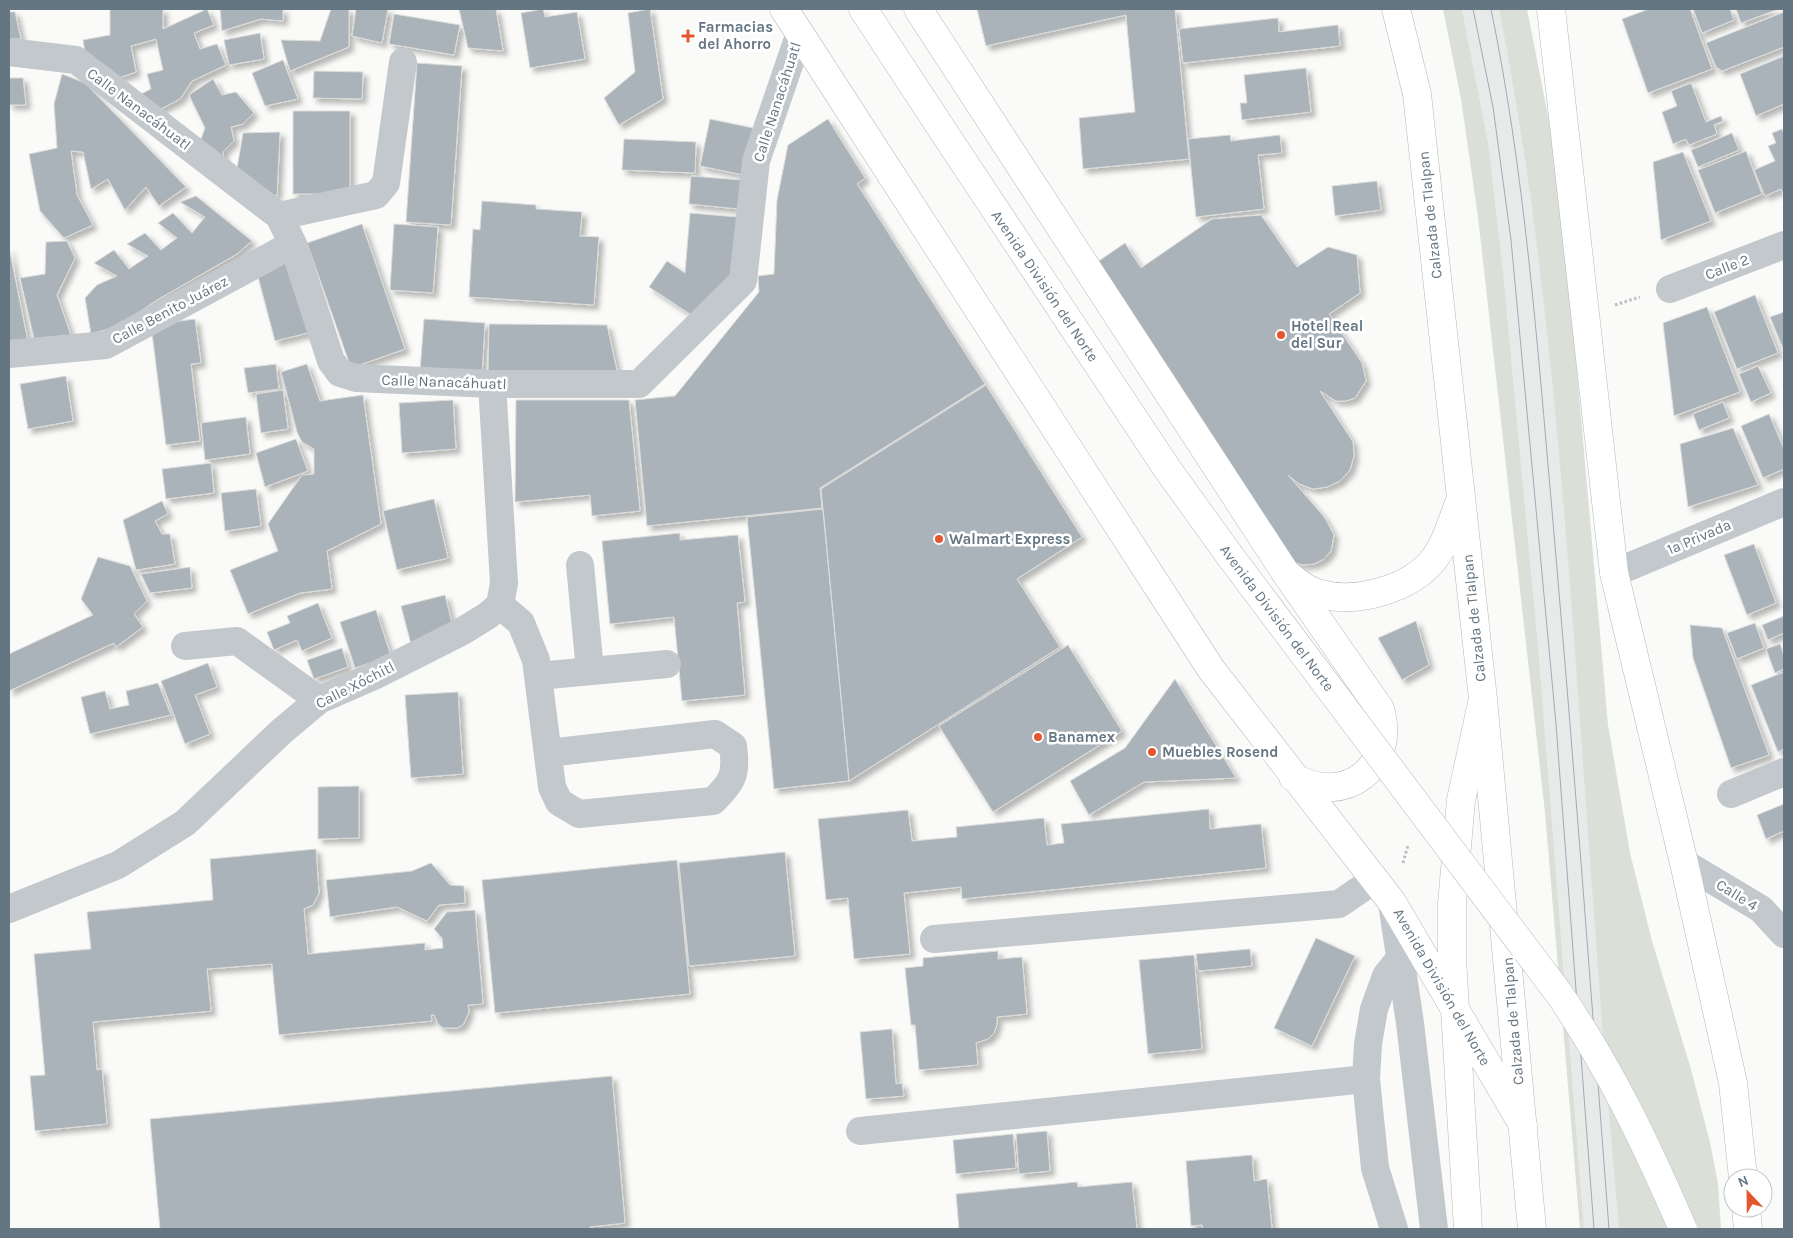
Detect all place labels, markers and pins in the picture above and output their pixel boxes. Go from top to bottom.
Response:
place label: Farmacias del Ahorro [698,18,773,53]
marker: Farmacias del Ahorro [682,30,694,42]
place label: Hotel Real del Sur [1291,317,1363,352]
marker: Hotel Real del Sur [1275,329,1287,341]
place label: Walmart Express [949,530,1071,548]
marker: Walmart Express [933,533,945,545]
place label: Banamex [1048,728,1116,746]
marker: Banamex [1032,731,1044,743]
place label: Muebles Rosend [1162,743,1278,761]
marker: Muebles Rosend [1146,746,1158,758]

